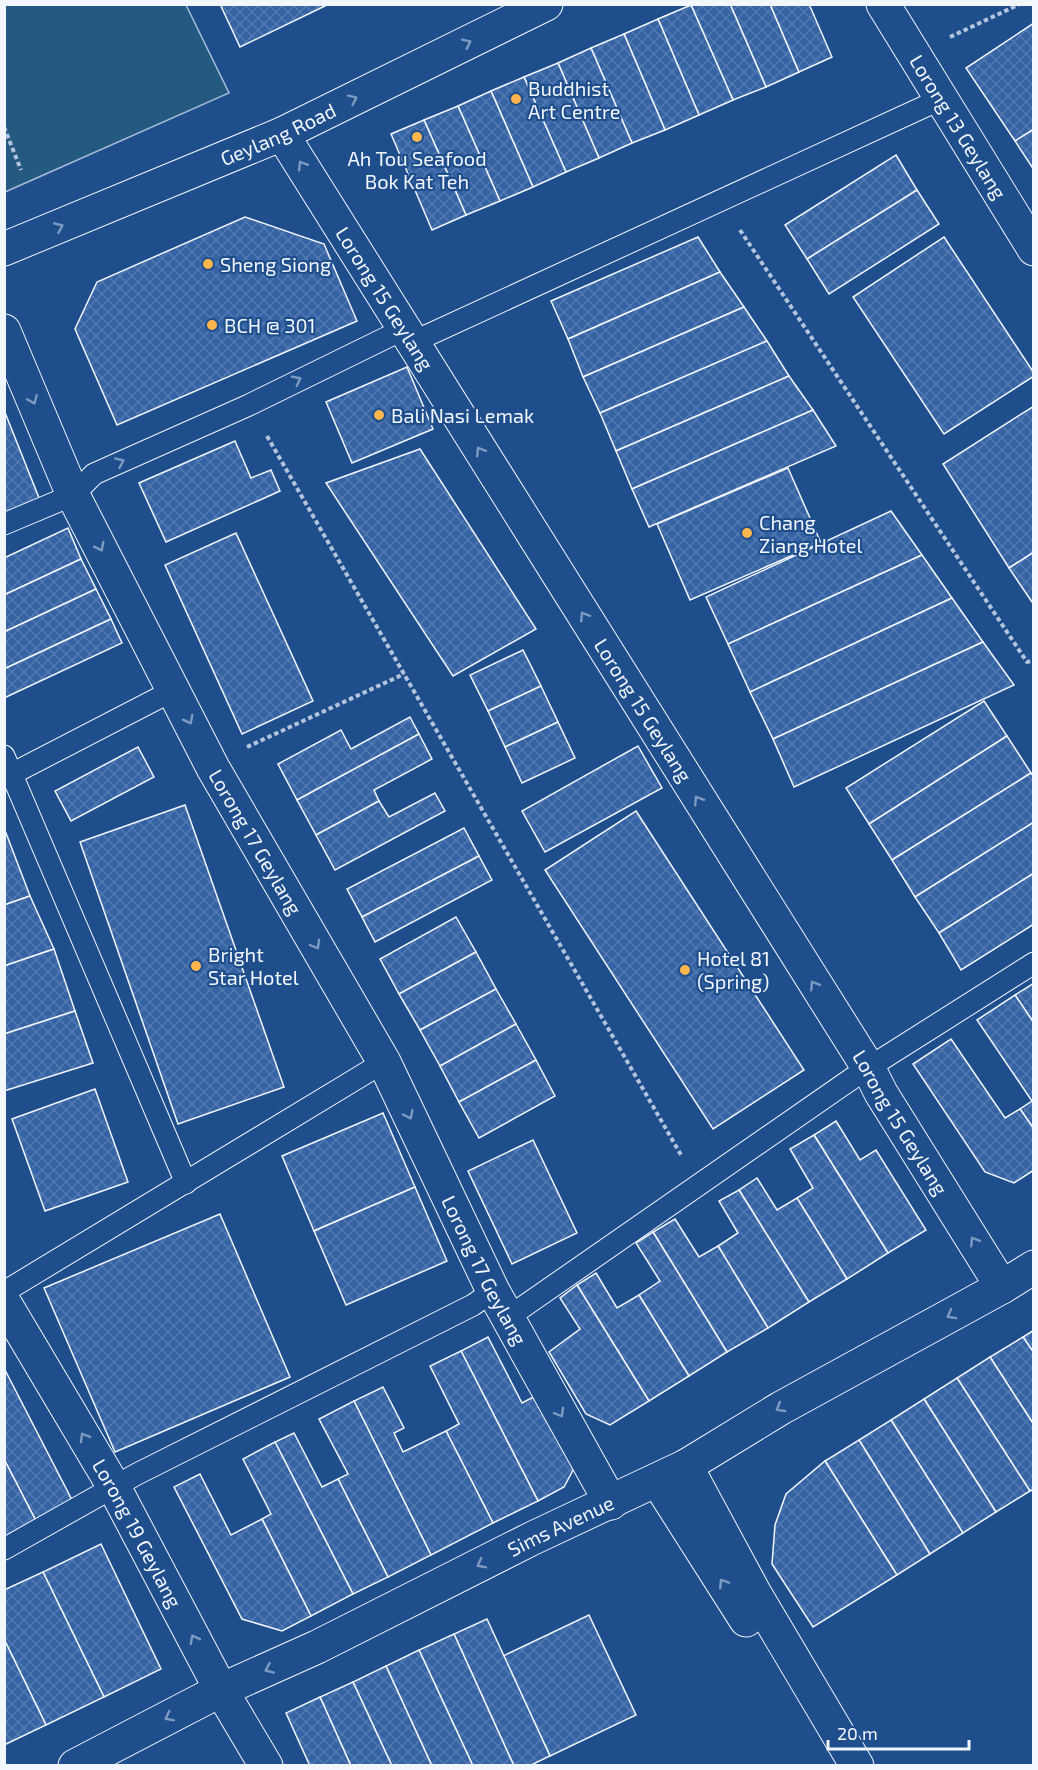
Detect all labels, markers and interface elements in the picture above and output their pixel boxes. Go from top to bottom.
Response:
one-way arrow [461,39,472,50]
street label: Lorong 13 Geylang [905,50,1012,203]
place label: Buddhist Art Centre [528,76,620,123]
marker: Buddhist Art Centre [509,92,523,106]
one-way arrow [347,94,358,106]
street label: Geylang Road [217,98,340,170]
marker: Ah Tou Seafood Bok Kat Teh [410,130,424,144]
place label: Ah Tou Seafood Bok Kat Teh [347,146,487,193]
one-way arrow [297,161,309,171]
one-way arrow [52,222,63,234]
street label: Lorong 15 Geylang [331,222,439,374]
place label: Sheng Siong [220,252,331,276]
marker: Sheng Siong [201,257,215,271]
place label: BCH @ 301 [224,313,316,337]
marker: BCH @ 301 [205,318,219,332]
one-way arrow [291,376,302,387]
one-way arrow [26,394,38,405]
place label: Bali Nasi Lemak [391,403,534,427]
marker: Bali Nasi Lemak [372,408,386,422]
one-way arrow [476,447,488,457]
one-way arrow [114,457,125,469]
place label: Chang Ziang Hotel [759,510,863,557]
marker: Chang Ziang Hotel [740,526,754,540]
one-way arrow [93,540,104,551]
one-way arrow [579,612,591,622]
street label: Lorong 15 Geylang [590,634,698,786]
one-way arrow [182,714,193,725]
street label: Lorong 17 Geylang [204,765,308,919]
one-way arrow [694,795,705,806]
one-way arrow [309,939,320,949]
place label: Bright Star Hotel [208,942,299,989]
place label: Hotel 81 (Spring) [697,946,770,993]
marker: Bright Star Hotel [189,959,203,973]
marker: Hotel 81 (Spring) [678,963,692,977]
one-way arrow [810,981,822,991]
street label: Lorong 15 Geylang [848,1045,953,1199]
one-way arrow [402,1108,414,1119]
street label: Lorong 17 Geylang [437,1191,533,1349]
one-way arrow [969,1237,981,1247]
one-way arrow [947,1308,957,1319]
one-way arrow [776,1401,786,1413]
one-way arrow [553,1407,565,1418]
one-way arrow [80,1433,91,1443]
street label: Lorong 19 Geylang [88,1454,187,1612]
street label: Sims Avenue [503,1490,618,1561]
one-way arrow [476,1557,487,1568]
one-way arrow [718,1579,730,1589]
one-way arrow [189,1634,201,1645]
one-way arrow [264,1661,275,1673]
one-way arrow [164,1710,175,1721]
scale bar [828,1713,969,1751]
text: 20 m [837,1722,878,1744]

